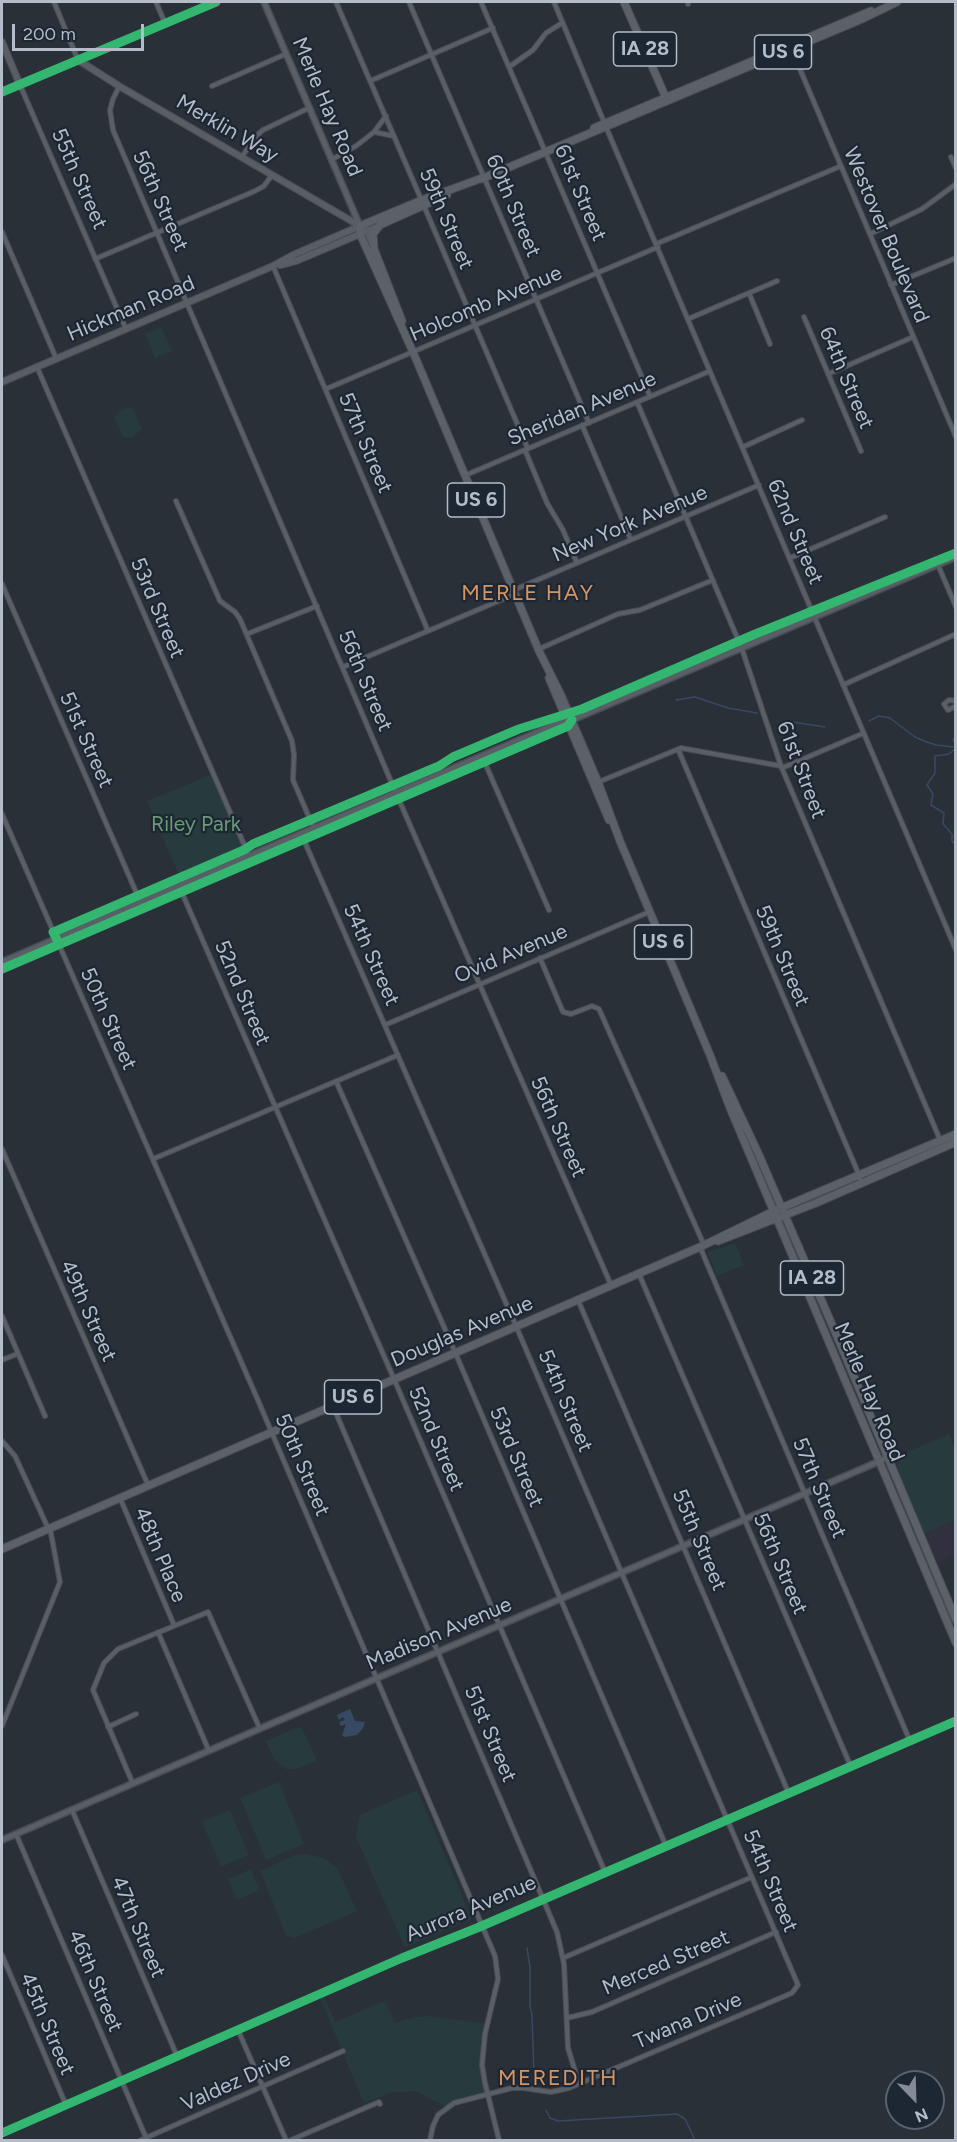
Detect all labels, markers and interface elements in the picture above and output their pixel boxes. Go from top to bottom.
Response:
scale bar [15,12,147,50]
text: 200 m [23,23,76,45]
road number: IA 28 [614,32,676,66]
street label: Merle Hay Road [286,34,368,180]
road number: US 6 [754,35,812,69]
street label: Merklin Way [171,90,283,168]
street label: 55th Street [46,125,112,233]
street label: 61st Street [548,141,612,245]
street label: Westover Boulevard [838,144,934,326]
street label: 56th Street [127,147,193,255]
street label: 60th Street [480,151,546,261]
street label: 59th Street [413,165,479,273]
street label: Holcomb Avenue [406,261,566,347]
street label: Hickman Road [63,271,199,347]
street label: 64th Street [813,323,879,433]
street label: Sheridan Avenue [504,366,660,452]
street label: 57th Street [332,389,398,497]
street label: 62nd Street [762,476,828,588]
street label: New York Avenue [549,480,711,568]
road number: US 6 [448,483,504,517]
street label: 53rd Street [125,554,189,662]
district label: MERLE HAY [461,581,595,607]
street label: 56th Street [332,627,398,735]
street label: 51st Street [54,688,118,792]
street label: 61st Street [771,718,831,822]
park label: Riley Park [151,812,241,838]
street label: 54th Street [337,900,405,1010]
street label: 59th Street [749,902,815,1010]
street label: Ovid Avenue [451,919,571,989]
road number: US 6 [634,925,692,959]
street label: 52nd Street [209,937,275,1049]
street label: 50th Street [74,964,142,1074]
street label: 56th Street [525,1073,591,1181]
street label: 49th Street [54,1256,122,1366]
road number: IA 28 [780,1261,844,1295]
street label: Douglas Avenue [387,1291,537,1373]
street label: Merle Hay Road [828,1319,910,1465]
street label: 54th Street [532,1346,598,1456]
road number: US 6 [324,1380,382,1414]
street label: 52nd Street [403,1383,469,1495]
street label: 53rd Street [484,1403,548,1511]
street label: 50th Street [269,1410,335,1520]
street label: 57th Street [786,1434,852,1542]
street label: 55th Street [666,1485,732,1595]
street label: 48th Place [129,1504,191,1606]
street label: 56th Street [747,1510,813,1618]
street label: Madison Avenue [362,1592,516,1676]
street label: 51st Street [458,1682,522,1786]
street label: 54th Street [737,1826,803,1936]
street label: Aurora Avenue [402,1870,540,1948]
street label: 47th Street [105,1872,171,1982]
street label: Merced Street [599,1925,733,2001]
street label: 46th Street [62,1926,128,2036]
street label: 45th Street [14,1969,80,2079]
street label: Twana Drive [630,1987,746,2055]
street label: Valdez Drive [177,2047,295,2117]
district label: MEREDITH [498,2066,618,2092]
north arrow [885,2070,945,2130]
text: N [912,2104,931,2126]

